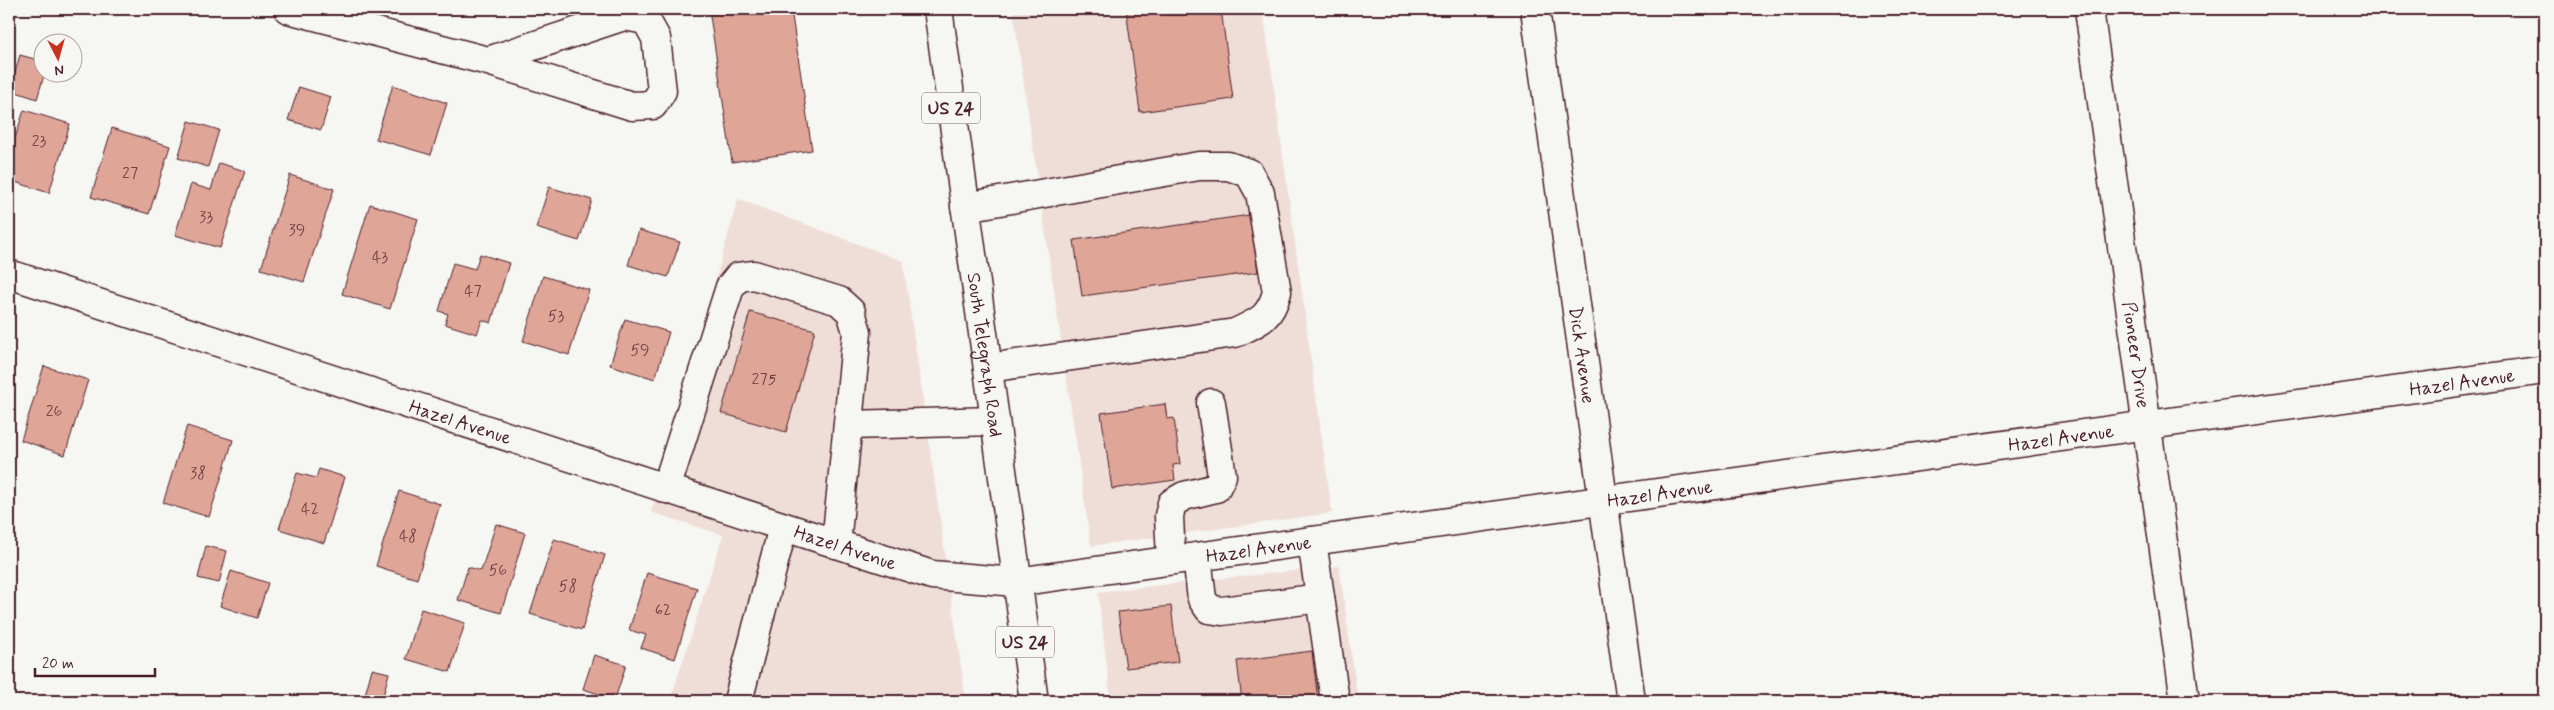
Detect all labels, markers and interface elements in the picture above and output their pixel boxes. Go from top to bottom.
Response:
north arrow [32,32,82,82]
text: N [54,60,65,79]
road number: US 24 [922,92,980,124]
house number: 23 [32,131,47,152]
house number: 27 [122,163,138,184]
house number: 33 [199,207,213,228]
house number: 39 [289,220,305,241]
house number: 43 [372,247,388,268]
street label: South Telegraph Road [961,271,1008,439]
house number: 47 [464,281,482,302]
street label: Pioneer Drive [2116,300,2155,410]
street label: Dick Avenue [1562,305,1601,405]
house number: 53 [548,306,564,327]
house number: 59 [630,340,650,361]
street label: Hazel Avenue [2408,363,2517,403]
house number: 275 [752,369,776,390]
street label: Hazel Avenue [406,394,515,451]
house number: 26 [46,401,62,422]
street label: Hazel Avenue [2007,419,2116,458]
house number: 38 [190,463,206,484]
street label: Hazel Avenue [1605,475,1714,514]
house number: 42 [301,499,319,520]
street label: Hazel Avenue [791,520,900,577]
house number: 48 [399,526,417,547]
street label: Hazel Avenue [1204,530,1313,570]
house number: 56 [489,560,507,581]
house number: 58 [559,576,577,597]
house number: 62 [655,600,671,621]
road number: US 24 [996,626,1054,658]
scale bar [35,645,155,677]
text: 20 m [42,654,74,674]

